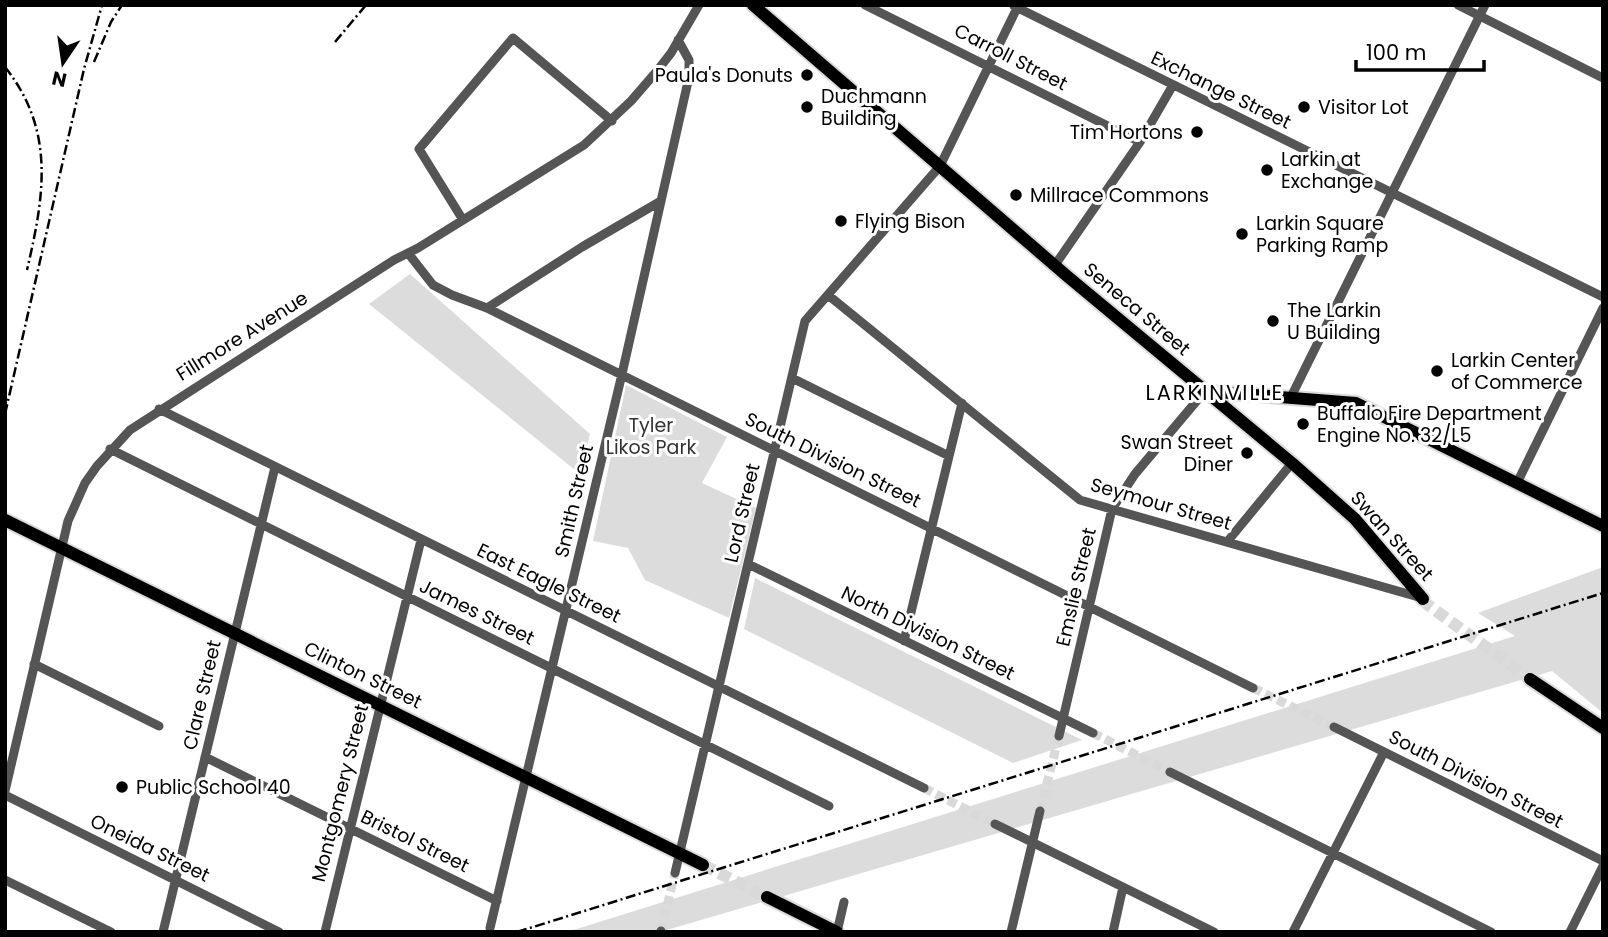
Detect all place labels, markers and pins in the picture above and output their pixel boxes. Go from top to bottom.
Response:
place label: Paula's Donuts [655,62,793,89]
marker: Paula's Donuts [799,67,815,83]
place label: Duchmann Building [821,83,927,132]
place label: Visitor Lot [1318,94,1409,121]
marker: Duchmann Building [799,99,815,115]
marker: Visitor Lot [1296,99,1312,115]
place label: Tim Hortons [1070,119,1183,146]
marker: Tim Hortons [1189,124,1205,140]
place label: Larkin at Exchange [1281,146,1373,195]
marker: Larkin at Exchange [1259,162,1275,178]
place label: Millrace Commons [1030,182,1209,209]
marker: Millrace Commons [1008,187,1024,203]
place label: Flying Bison [855,208,965,235]
place label: Larkin Square Parking Ramp [1256,210,1388,259]
marker: Flying Bison [833,213,849,229]
marker: Larkin Square Parking Ramp [1234,226,1250,242]
place label: The Larkin U Building [1287,297,1381,346]
marker: The Larkin U Building [1265,313,1281,329]
place label: Larkin Center of Commerce [1451,347,1583,396]
marker: Larkin Center of Commerce [1429,363,1445,379]
place label: Buffalo Fire Department Engine No. 32/L5 [1317,400,1542,449]
marker: Buffalo Fire Department Engine No. 32/L5 [1295,416,1311,432]
place label: Swan Street Diner [1121,429,1233,478]
marker: Swan Street Diner [1239,445,1255,461]
place label: Public School 40 [136,774,291,801]
marker: Public School 40 [114,779,130,795]

